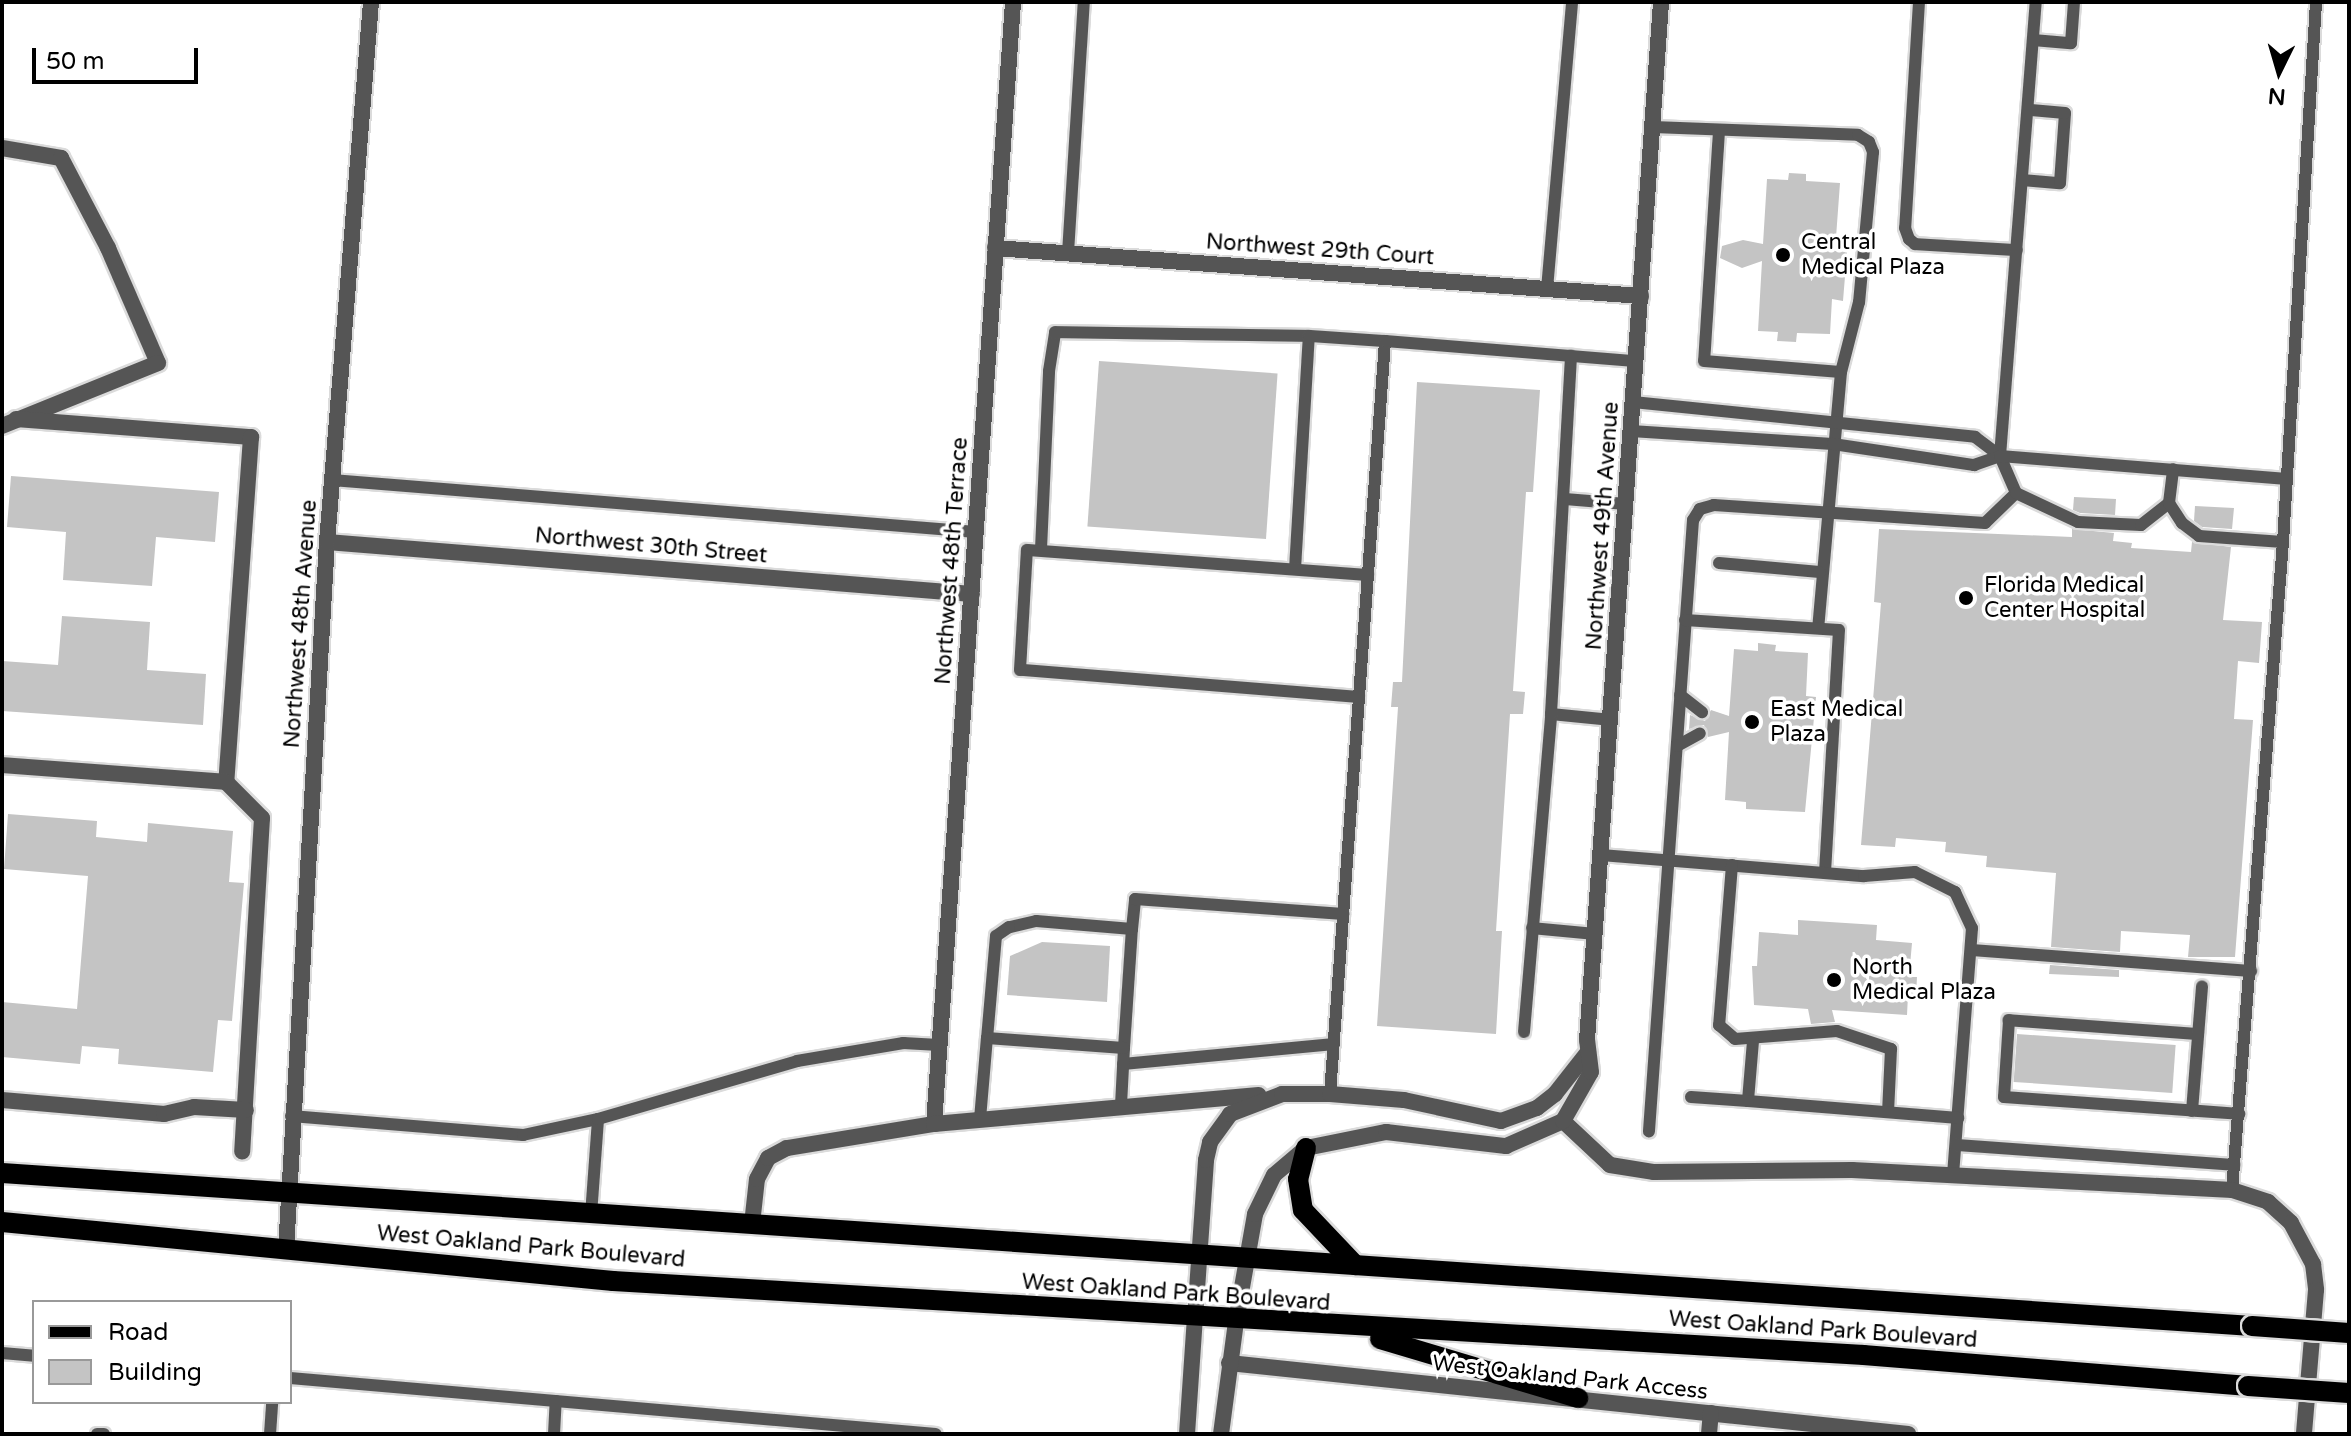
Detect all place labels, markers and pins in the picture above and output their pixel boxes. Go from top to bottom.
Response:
place label: Central Medical Plaza [1801,229,1945,280]
marker: Central Medical Plaza [1772,244,1794,266]
place label: Florida Medical Center Hospital [1984,572,2145,624]
marker: Florida Medical Center Hospital [1955,587,1977,609]
place label: East Medical Plaza [1770,696,1903,748]
marker: East Medical Plaza [1741,711,1763,733]
place label: North Medical Plaza [1852,954,1996,1006]
marker: North Medical Plaza [1823,969,1845,991]

